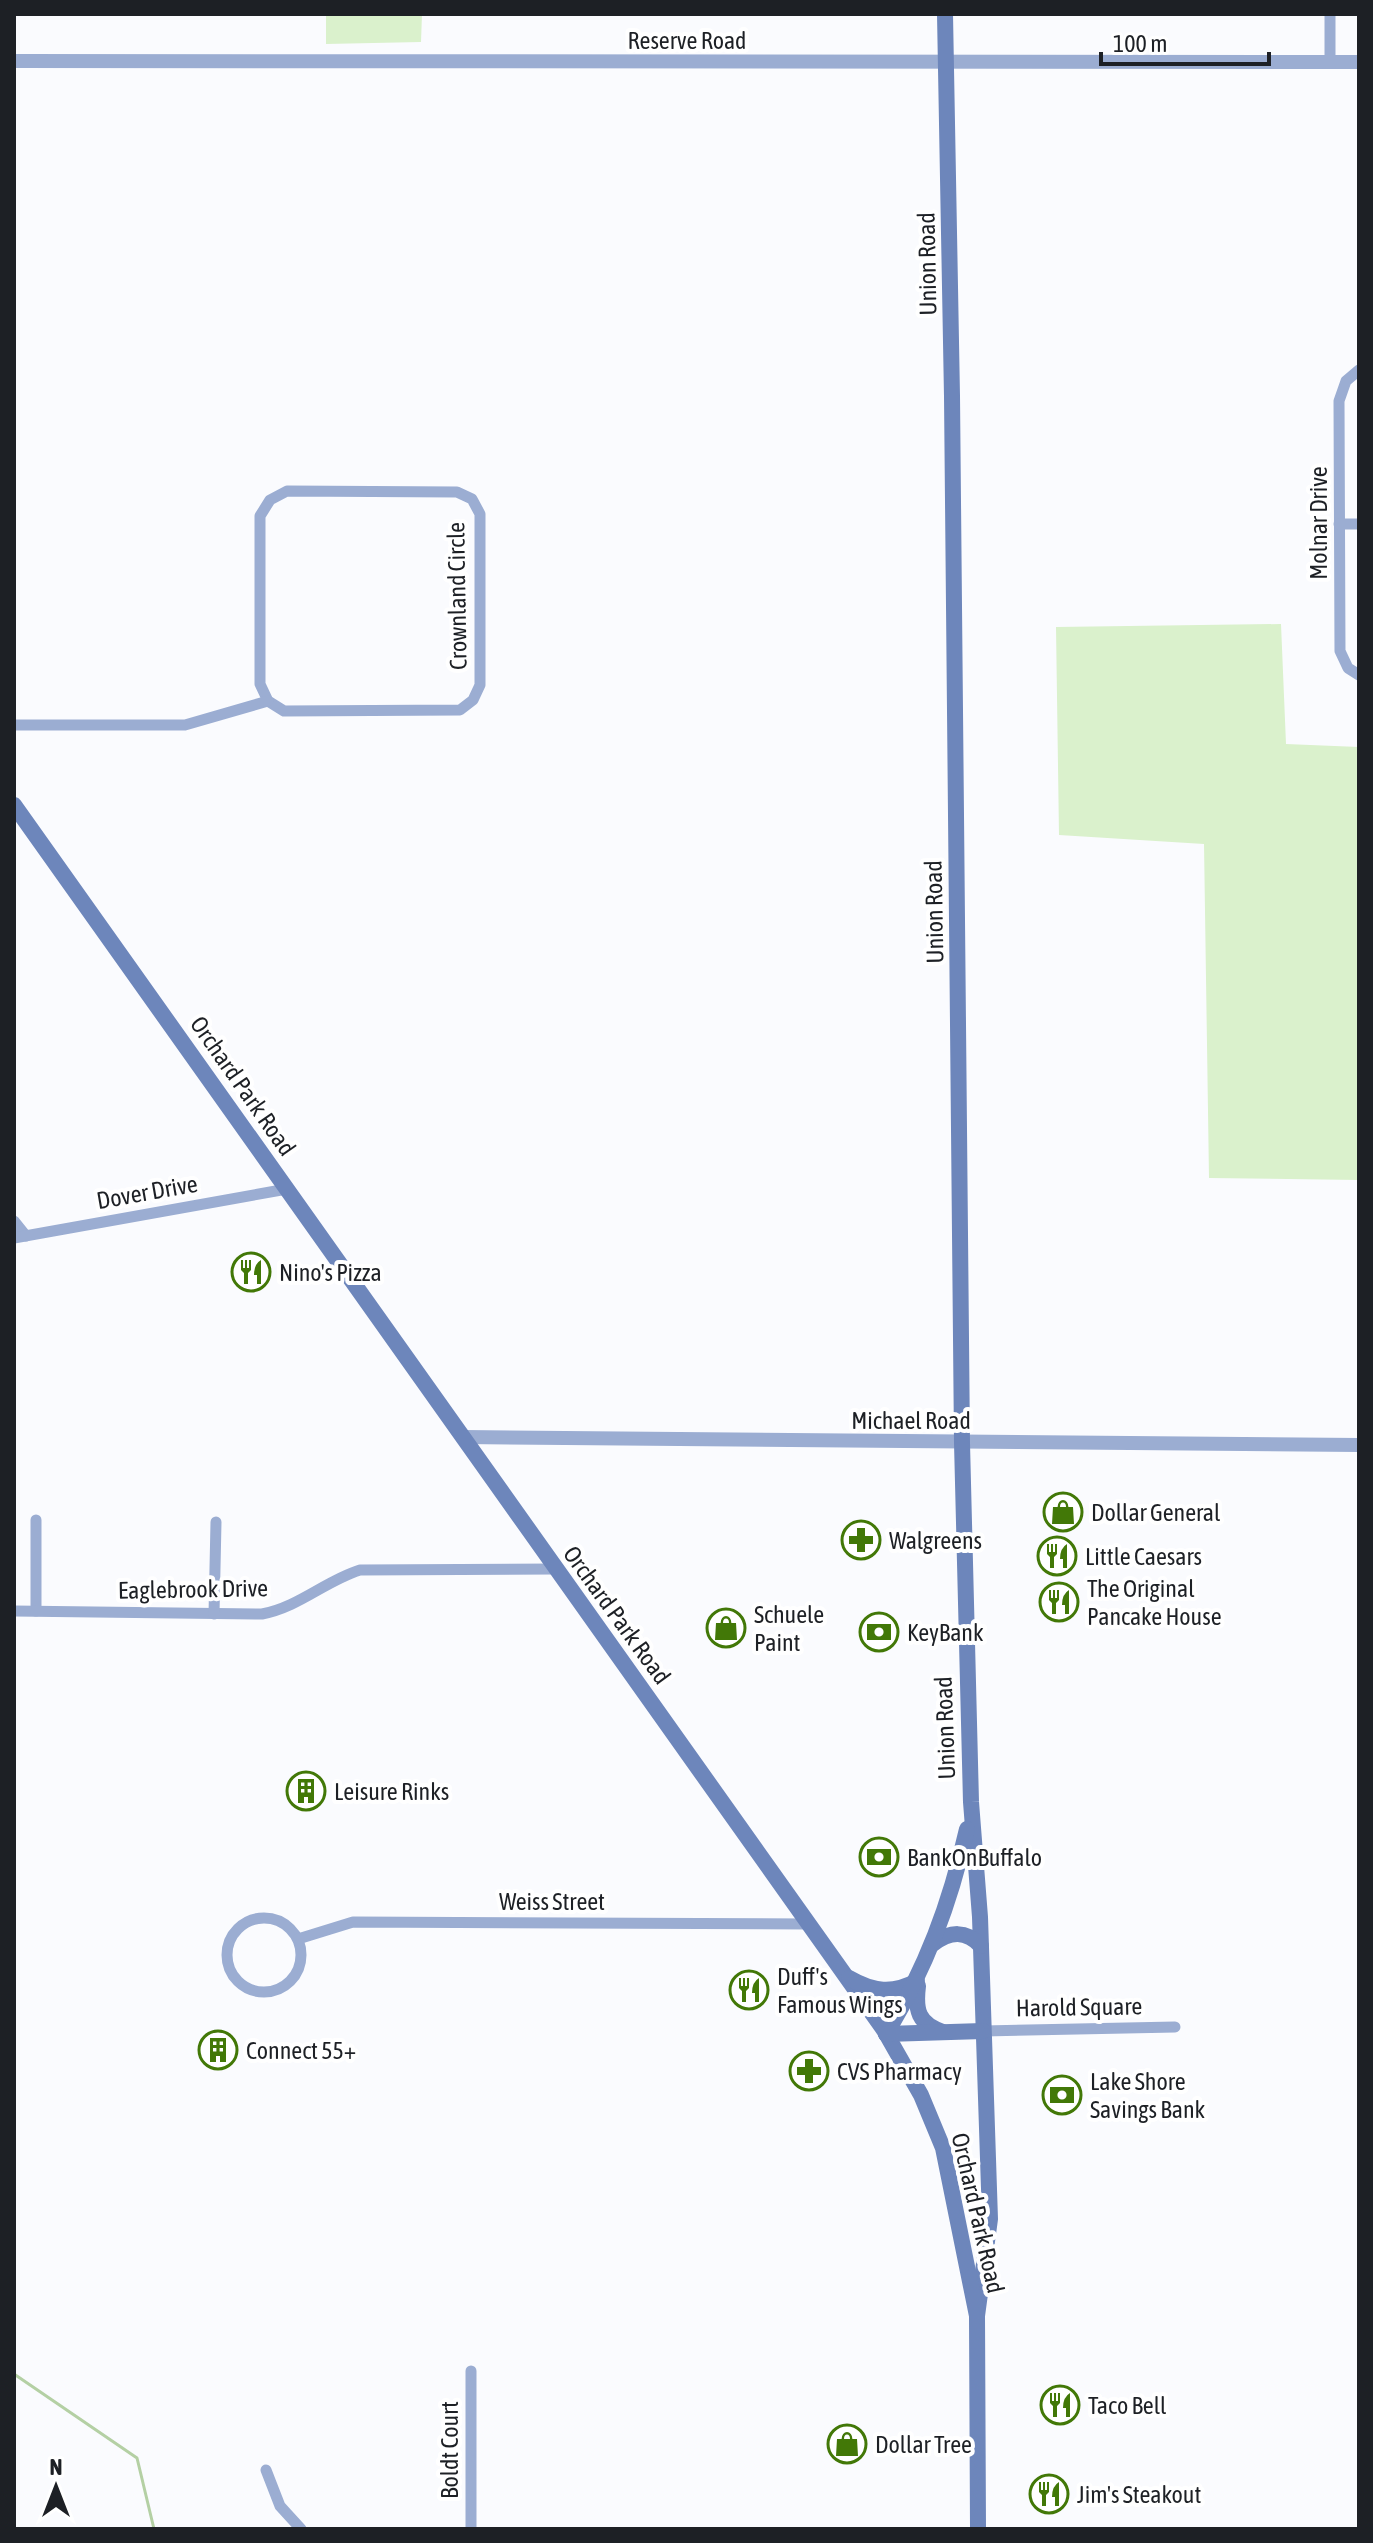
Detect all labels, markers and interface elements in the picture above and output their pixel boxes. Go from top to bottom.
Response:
scale bar [1101,16,1269,66]
street label: Reserve Road [628,27,747,54]
text: 100 m [1113,30,1167,57]
street label: Union Road [913,212,941,316]
street label: Molnar Drive [1305,466,1332,580]
street label: Crownland Circle [442,522,472,670]
street label: Union Road [920,860,948,964]
street label: Orchard Park Road [185,1011,301,1161]
street label: Dover Drive [94,1170,200,1214]
restaurant icon: Nino's Pizza [230,1251,272,1293]
place label: Nino's Pizza [279,1259,382,1286]
street label: Michael Road [851,1407,971,1434]
shop icon: Dollar General [1042,1491,1084,1533]
place label: Dollar General [1091,1499,1221,1526]
pharmacy icon: Walgreens [840,1519,882,1561]
place label: Walgreens [889,1527,982,1554]
restaurant icon: Little Caesars [1036,1535,1078,1577]
street label: Orchard Park Road [558,1541,676,1689]
place label: Little Caesars [1085,1543,1202,1570]
street label: Eaglebrook Drive [118,1574,268,1604]
place label: The Original Pancake House [1087,1575,1222,1630]
restaurant icon: The Original Pancake House [1038,1581,1080,1623]
place label: Schuele Paint [754,1601,824,1656]
shop icon: Schuele Paint [705,1607,747,1649]
bank icon: KeyBank [858,1611,900,1653]
place label: KeyBank [907,1619,984,1646]
street label: Union Road [930,1676,960,1780]
building icon: Leisure Rinks [285,1770,327,1812]
place label: Leisure Rinks [334,1778,449,1805]
bank icon: BankOnBuffalo [858,1836,900,1878]
place label: BankOnBuffalo [907,1844,1042,1871]
street label: Weiss Street [499,1888,605,1915]
place label: Duff's Famous Wings [777,1963,903,2018]
restaurant icon: Duff's Famous Wings [728,1969,770,2011]
street label: Harold Square [1016,1992,1142,2022]
building icon: Connect 55+ [197,2029,239,2071]
place label: Connect 55+ [246,2037,356,2064]
pharmacy icon: CVS Pharmacy [788,2050,830,2092]
place label: CVS Pharmacy [837,2058,962,2085]
place label: Lake Shore Savings Bank [1090,2068,1206,2123]
bank icon: Lake Shore Savings Bank [1041,2074,1083,2116]
street label: Orchard Park Road [946,2130,1010,2296]
restaurant icon: Taco Bell [1039,2384,1081,2426]
place label: Taco Bell [1088,2392,1167,2419]
street label: Boldt Court [436,2401,463,2499]
shop icon: Dollar Tree [826,2423,868,2465]
place label: Dollar Tree [875,2431,972,2458]
north arrow [16,2447,96,2527]
text: N [50,2454,62,2480]
restaurant icon: Jim's Steakout [1028,2473,1070,2515]
place label: Jim's Steakout [1077,2481,1201,2508]

